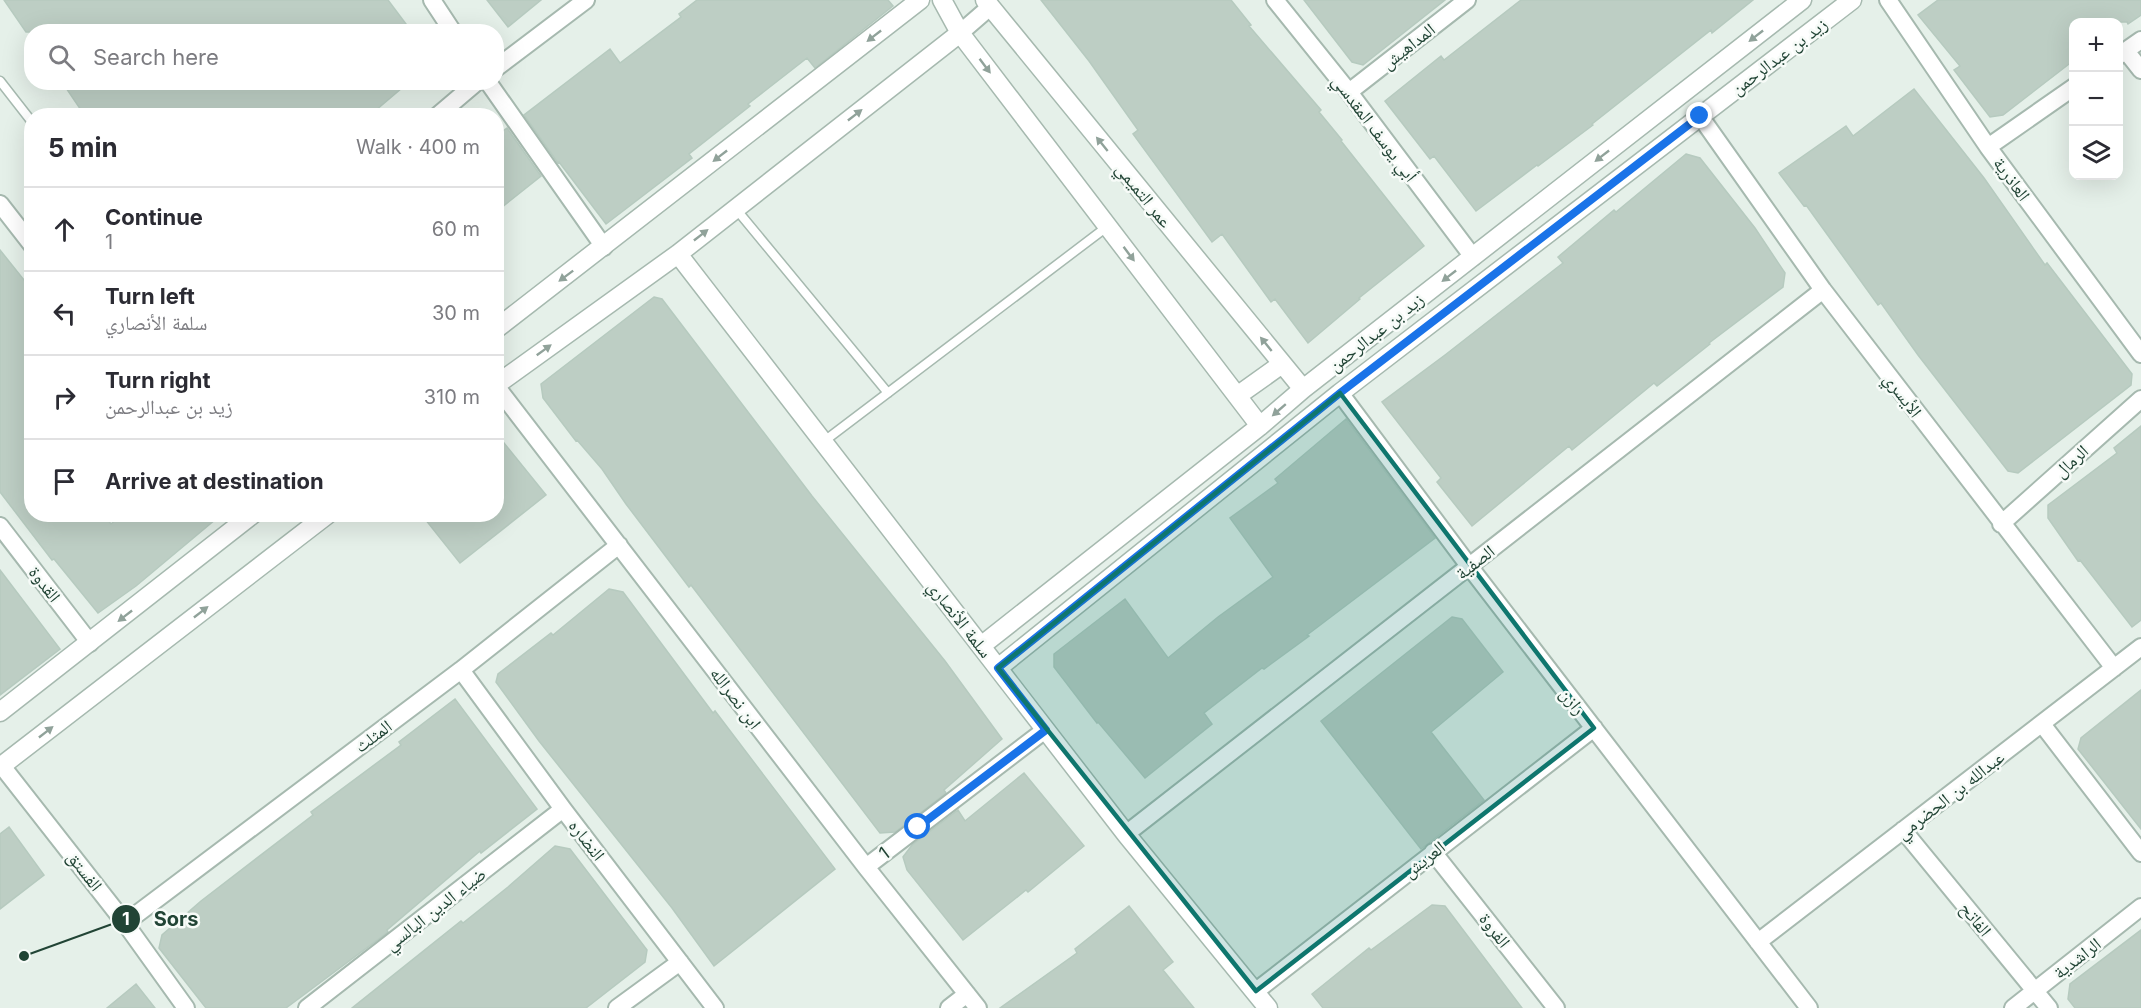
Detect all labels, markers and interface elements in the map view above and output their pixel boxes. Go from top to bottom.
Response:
street label: زيد بن عبدالرحمن [1727,13,1832,100]
map controls [2069,18,2123,180]
button: + [2069,18,2123,72]
street label: المداهيش [1377,19,1440,74]
search box [24,24,504,90]
one-way arrow [866,30,881,42]
one-way arrow [1748,30,1764,43]
icon: search [45,41,78,74]
text: Search here [93,44,219,70]
one-way arrow [979,58,992,74]
street label: أبي يوسف المقدسي [1324,71,1422,188]
button: − [2069,72,2123,126]
route end [1686,102,1712,128]
one-way arrow [847,109,863,122]
button: layers [2069,126,2123,180]
text: 5 min [48,132,118,163]
text: Walk · 400 m [356,135,480,159]
one-way arrow [1096,136,1109,152]
one-way arrow [712,150,728,163]
one-way arrow [1595,150,1610,162]
street label: العاذرية [1989,153,2035,205]
street label: عمر التميمي [1108,158,1176,234]
text: Continue [105,204,203,230]
icon: ahead [48,213,81,246]
text: 60 m [432,217,480,241]
text: 1 [105,230,113,254]
one-way arrow [694,230,709,242]
one-way arrow [1123,247,1135,262]
one-way arrow [558,270,574,282]
one-way arrow [1441,270,1456,282]
text: Turn left [105,283,195,309]
street label: زيد بن عبدالرحمن [1324,288,1428,376]
icon: left [48,297,81,330]
text: 30 m [432,301,480,325]
text: سلمة الأنصاري [105,311,207,335]
one-way arrow [1259,336,1272,352]
one-way arrow [535,344,551,356]
text: Turn right [105,367,211,393]
street label: الأيسري [1876,369,1926,424]
icon: right [48,381,81,414]
text: 310 m [424,385,480,409]
text: زيد بن عبدالرحمن [105,395,233,419]
one-way arrow [1272,403,1287,416]
street label: الرمال [2050,440,2093,483]
icon: arrive [48,465,81,498]
text: Arrive at destination [105,468,324,494]
street label: الصفية [1451,540,1499,584]
street label: القدوة [25,562,65,606]
street label: سلمة الأنصاري [920,576,997,665]
one-way arrow [193,607,208,619]
one-way arrow [117,609,133,622]
street label: ابن نصرالله [705,663,766,734]
street label: رازن [1555,683,1590,719]
street label: المثلث [350,715,396,757]
one-way arrow [39,726,54,738]
street label: عبدالله بن الحضرمي [1892,746,2011,847]
route start [904,813,930,839]
street label: النضاره [564,815,610,865]
street label: العريش [1399,836,1450,883]
street label: 1 [875,842,893,864]
street label: الفستق [62,847,107,896]
street label: ضياء الدين البالسي [380,863,493,959]
street label: الفاتح [1954,898,1996,942]
callout: Sors [111,900,210,938]
text: Sors [154,907,198,931]
text: 1 [122,908,130,929]
street label: الفروة [1475,909,1515,951]
street label: الراشدية [2049,933,2105,983]

